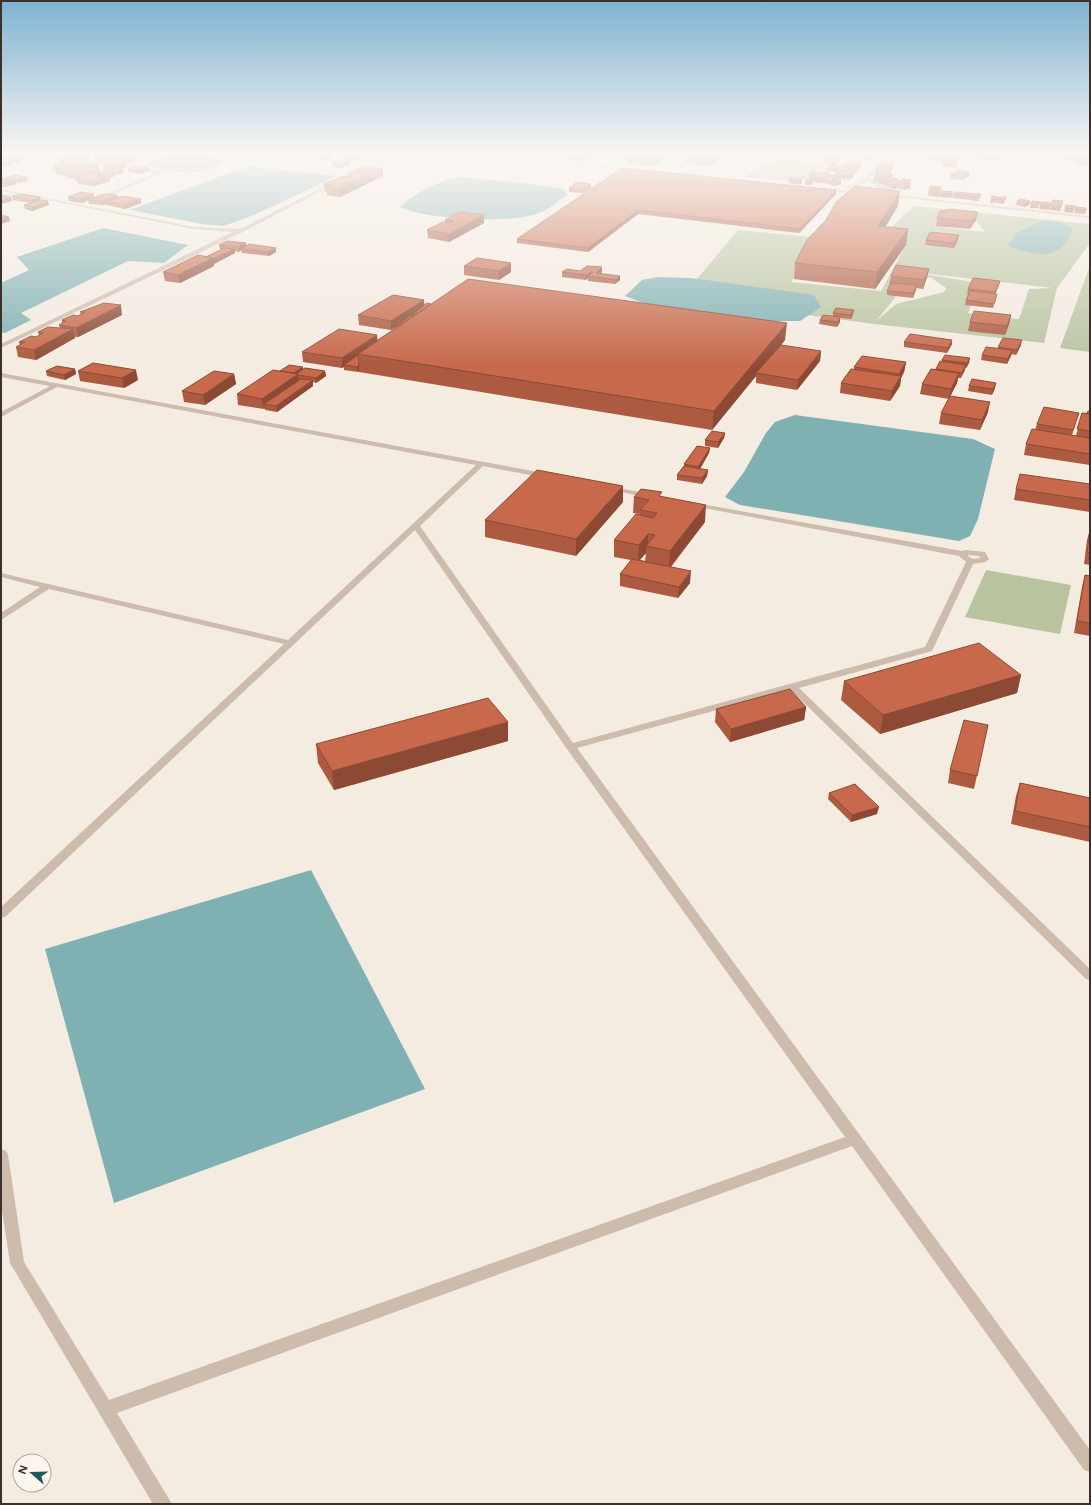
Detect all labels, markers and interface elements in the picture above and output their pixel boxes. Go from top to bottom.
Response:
north arrow [12,1453,52,1493]
text: N [16,1464,31,1476]

